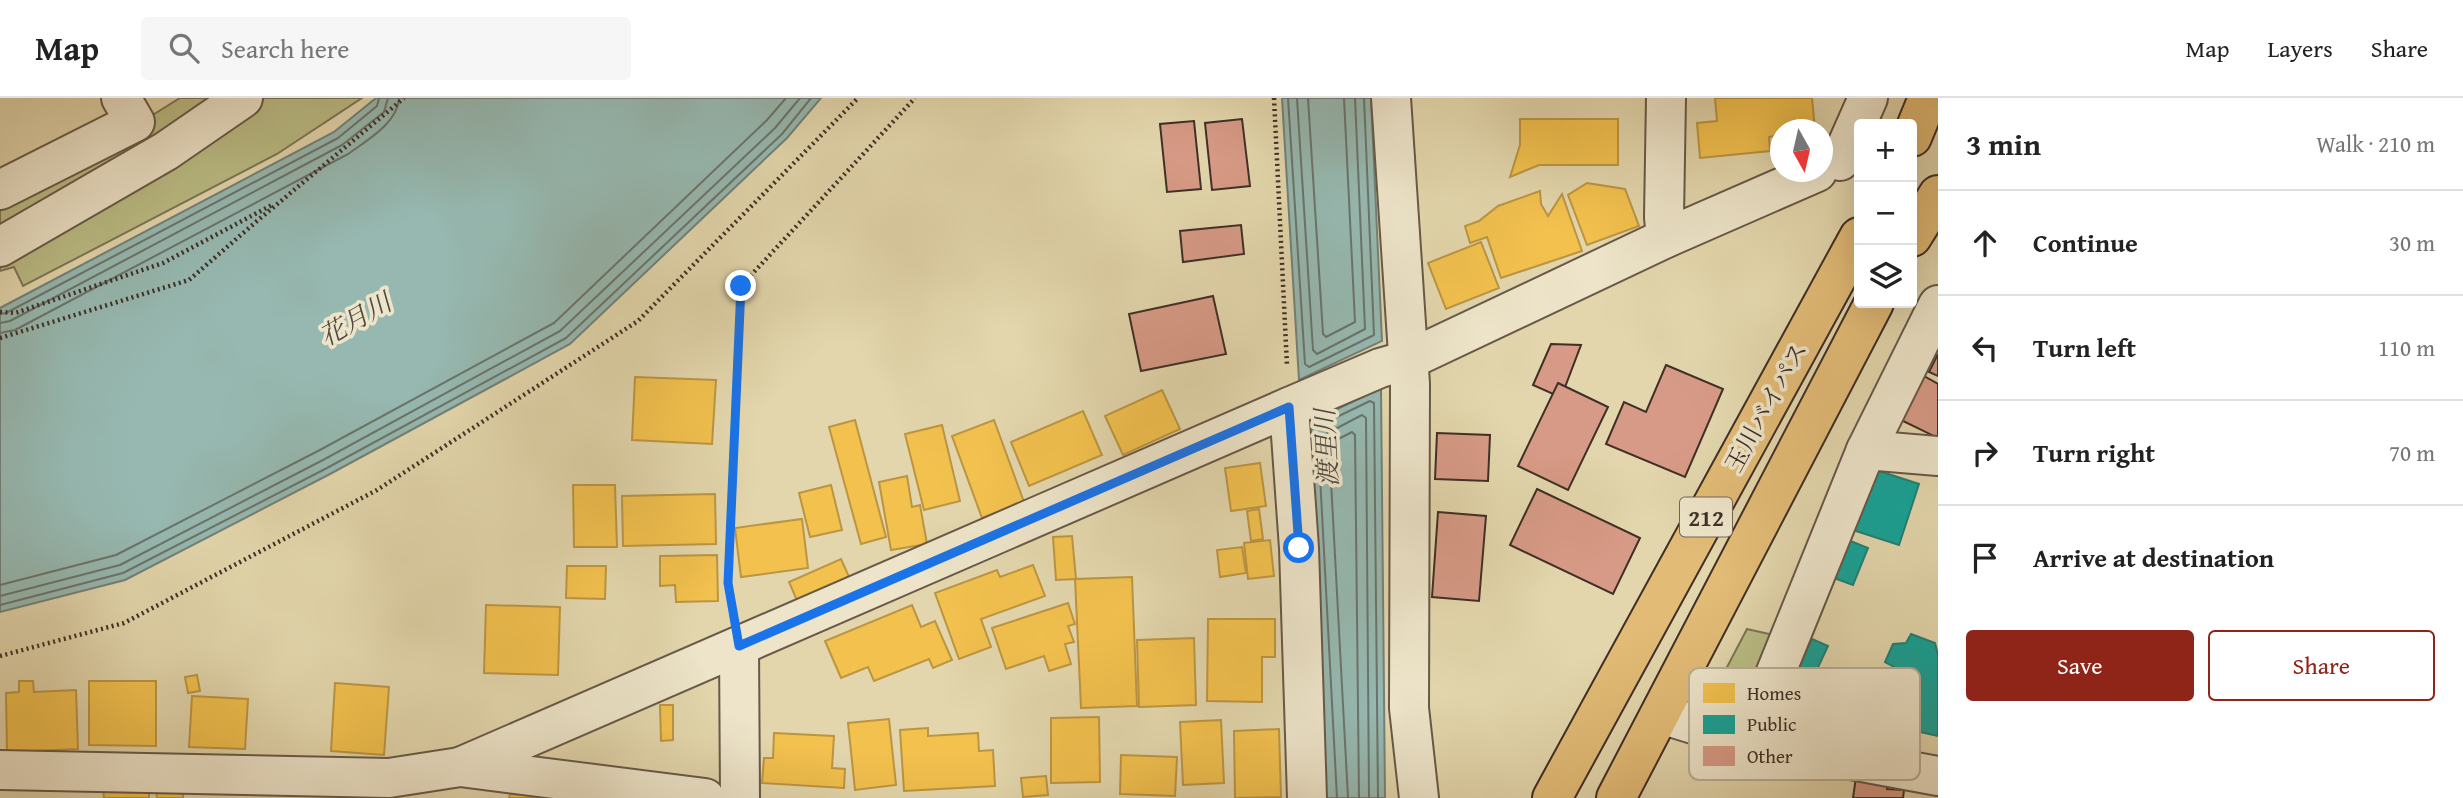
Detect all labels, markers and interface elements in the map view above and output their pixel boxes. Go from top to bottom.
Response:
search box [141,17,631,80]
text: Map [35,24,99,72]
icon: search [165,29,203,67]
text: Search here [221,29,349,68]
text: Map [2186,31,2229,66]
text: Layers [2267,31,2333,66]
text: Share [2371,31,2428,66]
north arrow [1770,119,1833,182]
map controls [1854,119,1917,308]
button: + [1854,119,1917,182]
text: 3 min [1966,122,2041,166]
text: Walk · 210 m [2316,127,2435,160]
button: − [1854,182,1917,245]
text: Continue [2033,223,2138,262]
icon: ahead [1966,224,2004,262]
text: 30 m [2389,226,2435,259]
button: layers [1854,245,1917,308]
route end [725,270,756,301]
water label: 花月川 [311,281,401,355]
text: Turn left [2033,328,2136,367]
icon: left [1966,329,2004,367]
text: 110 m [2378,331,2435,364]
street label: 玉川バイパス [1716,336,1816,478]
water label: 渡里川 [1304,405,1348,488]
text: Turn right [2033,433,2155,472]
icon: right [1966,434,2004,472]
text: 70 m [2389,436,2435,469]
road number: 212 [1680,498,1732,536]
route start [1283,532,1314,563]
text: Arrive at destination [2033,538,2274,577]
icon: arrive [1966,539,2004,577]
button: Save [1966,630,2194,701]
button: Share [2208,630,2435,701]
legend [1689,668,1920,780]
text: Homes [1747,679,1801,707]
text: Public [1747,710,1796,738]
text: Other [1747,742,1793,770]

